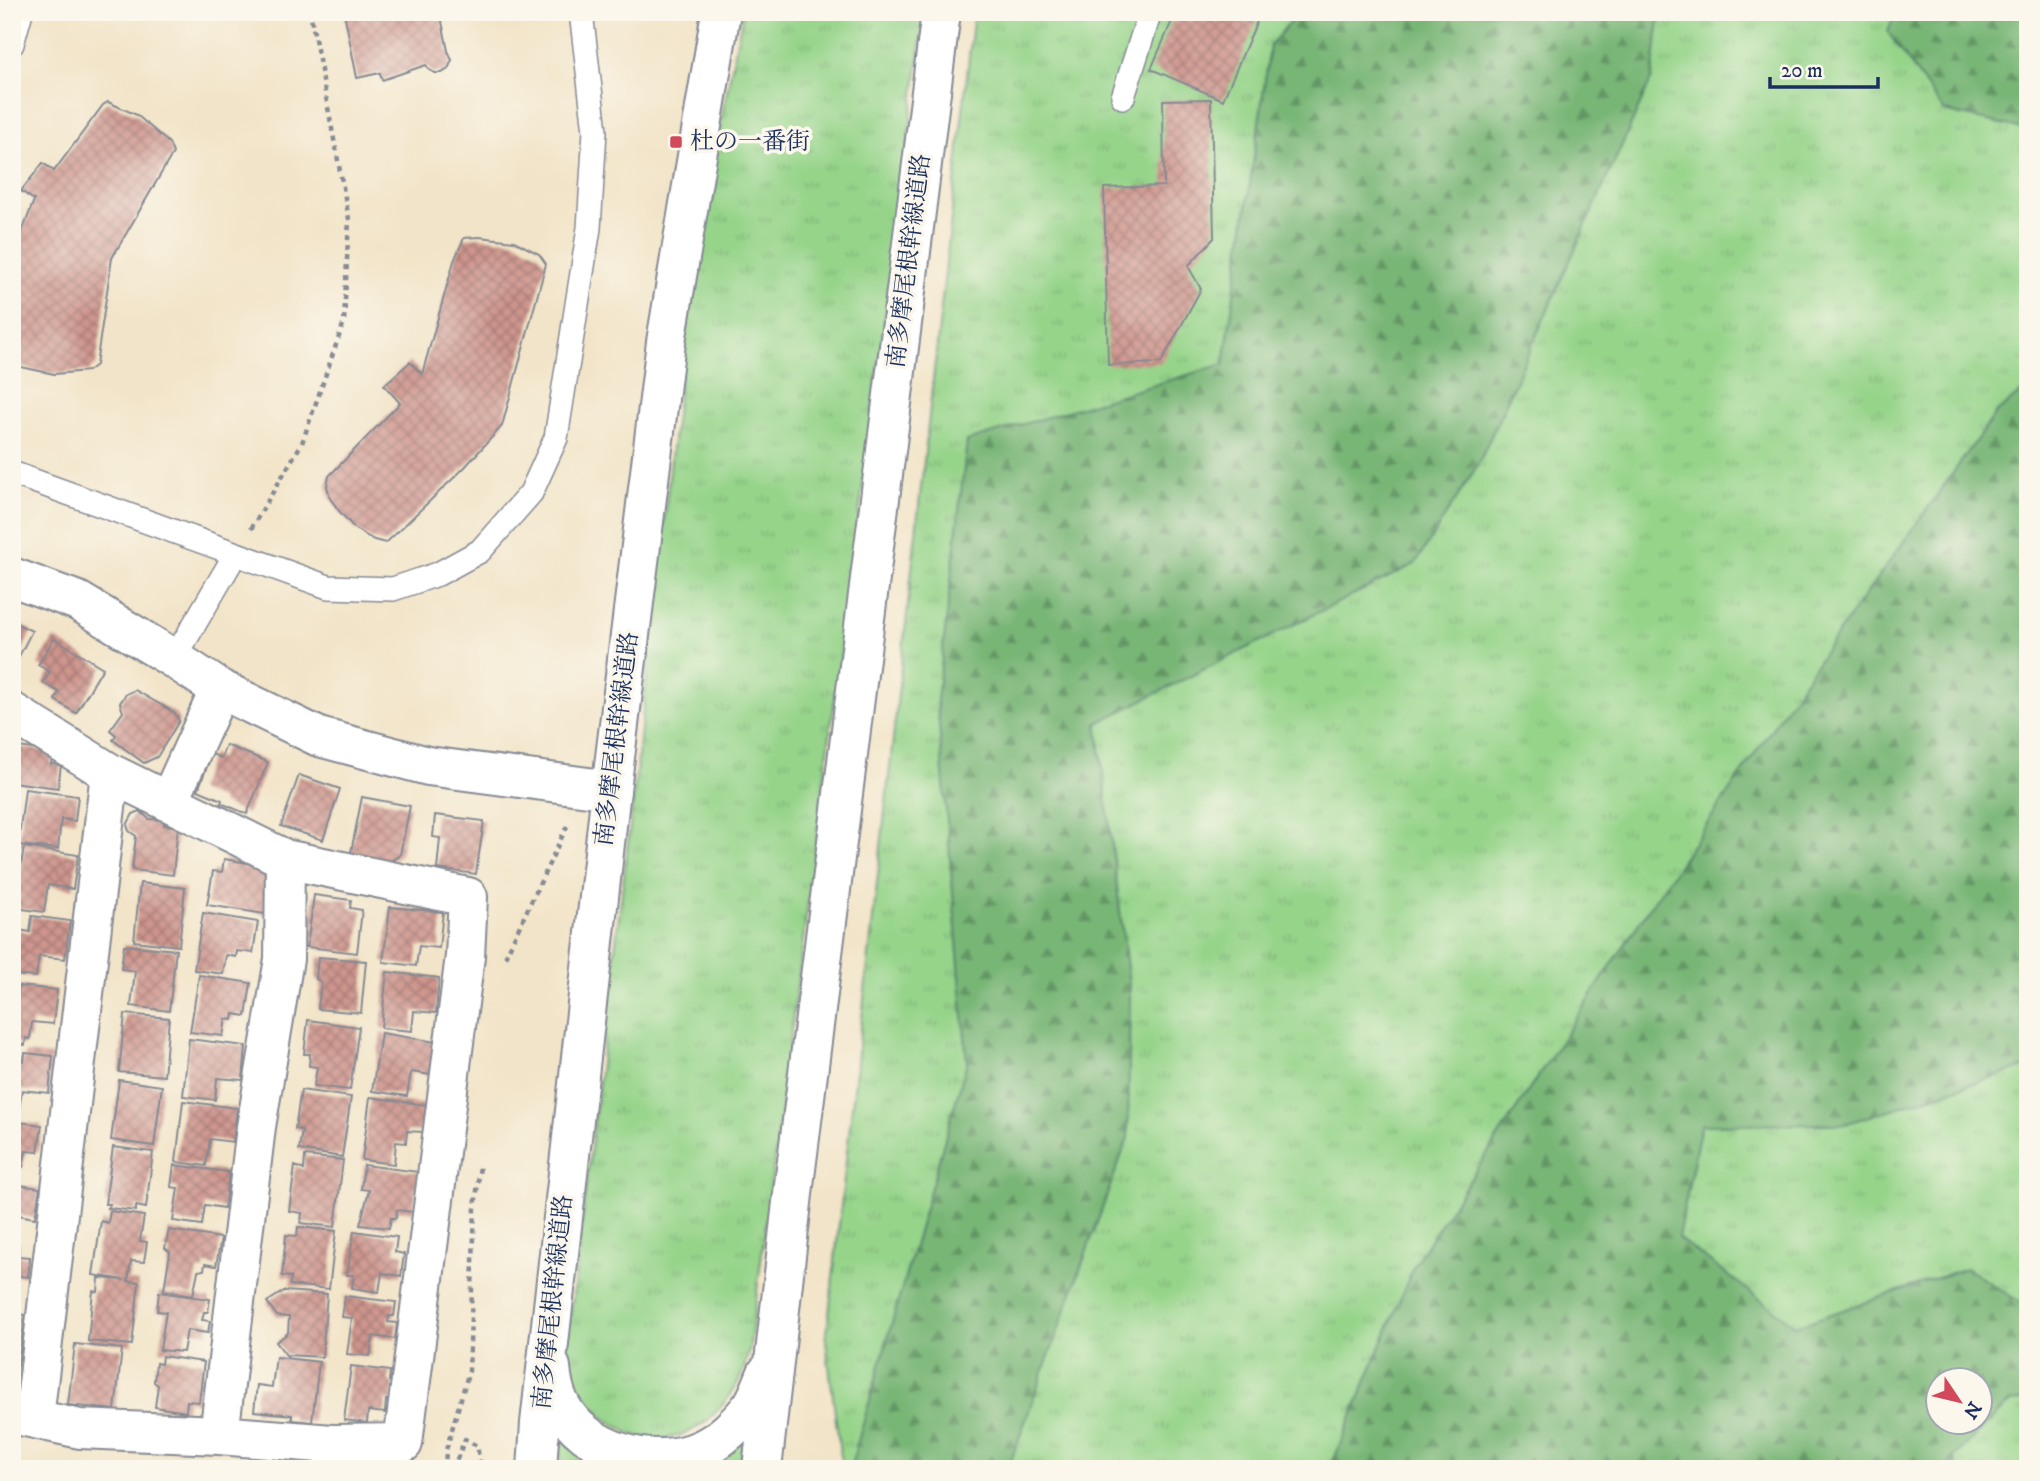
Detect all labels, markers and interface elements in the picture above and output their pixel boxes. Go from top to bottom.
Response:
scale bar [1770,46,1879,90]
text: 20 m [1781,58,1823,84]
place label: 杜の一番街 [690,127,810,157]
marker: 杜の一番街 [668,134,684,150]
street label: 南多摩尾根幹線道路 [881,152,937,370]
street label: 南多摩尾根幹線道路 [589,630,645,848]
street label: 南多摩尾根幹線道路 [527,1193,579,1411]
north arrow [1924,1366,1994,1436]
text: N [1958,1397,1986,1423]

